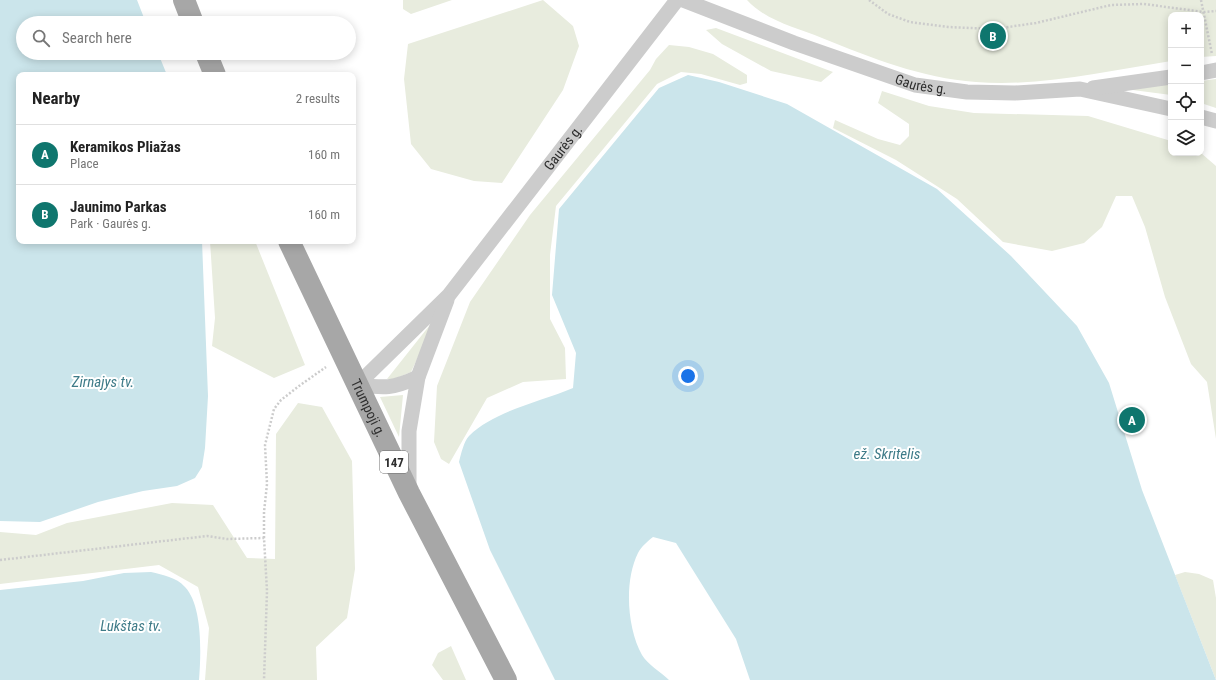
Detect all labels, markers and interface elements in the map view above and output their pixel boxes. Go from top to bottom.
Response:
map controls [1168,12,1204,156]
button: + [1168,12,1204,48]
search box [16,16,356,60]
pin: B [980,21,1006,51]
icon: search [30,27,52,49]
text: Search here [62,29,132,47]
button: − [1168,48,1204,84]
street label: Gaurės g. [893,71,948,97]
button: locate [1168,84,1204,120]
text: Nearby [32,88,80,108]
text: 2 results [296,91,340,106]
button: layers [1168,120,1204,156]
street label: Gaurės g. [540,122,585,173]
text: Keramikos Pliažas [70,138,181,156]
text: A [41,147,49,162]
text: 160 m [308,147,340,162]
text: Place [70,156,99,171]
text: Jaunimo Parkas [70,198,167,216]
text: B [41,207,49,222]
text: 160 m [308,207,340,222]
text: Park · Gaurės g. [70,216,151,231]
your location [678,366,698,386]
water label: Zirnajys tv. [71,373,134,391]
street label: Trumpoji g. [348,376,389,440]
pin: A [1119,405,1145,435]
water label: ež. Skritelis [854,445,921,463]
road number: 147 [380,451,408,473]
water label: Lukštas tv. [100,617,162,635]

